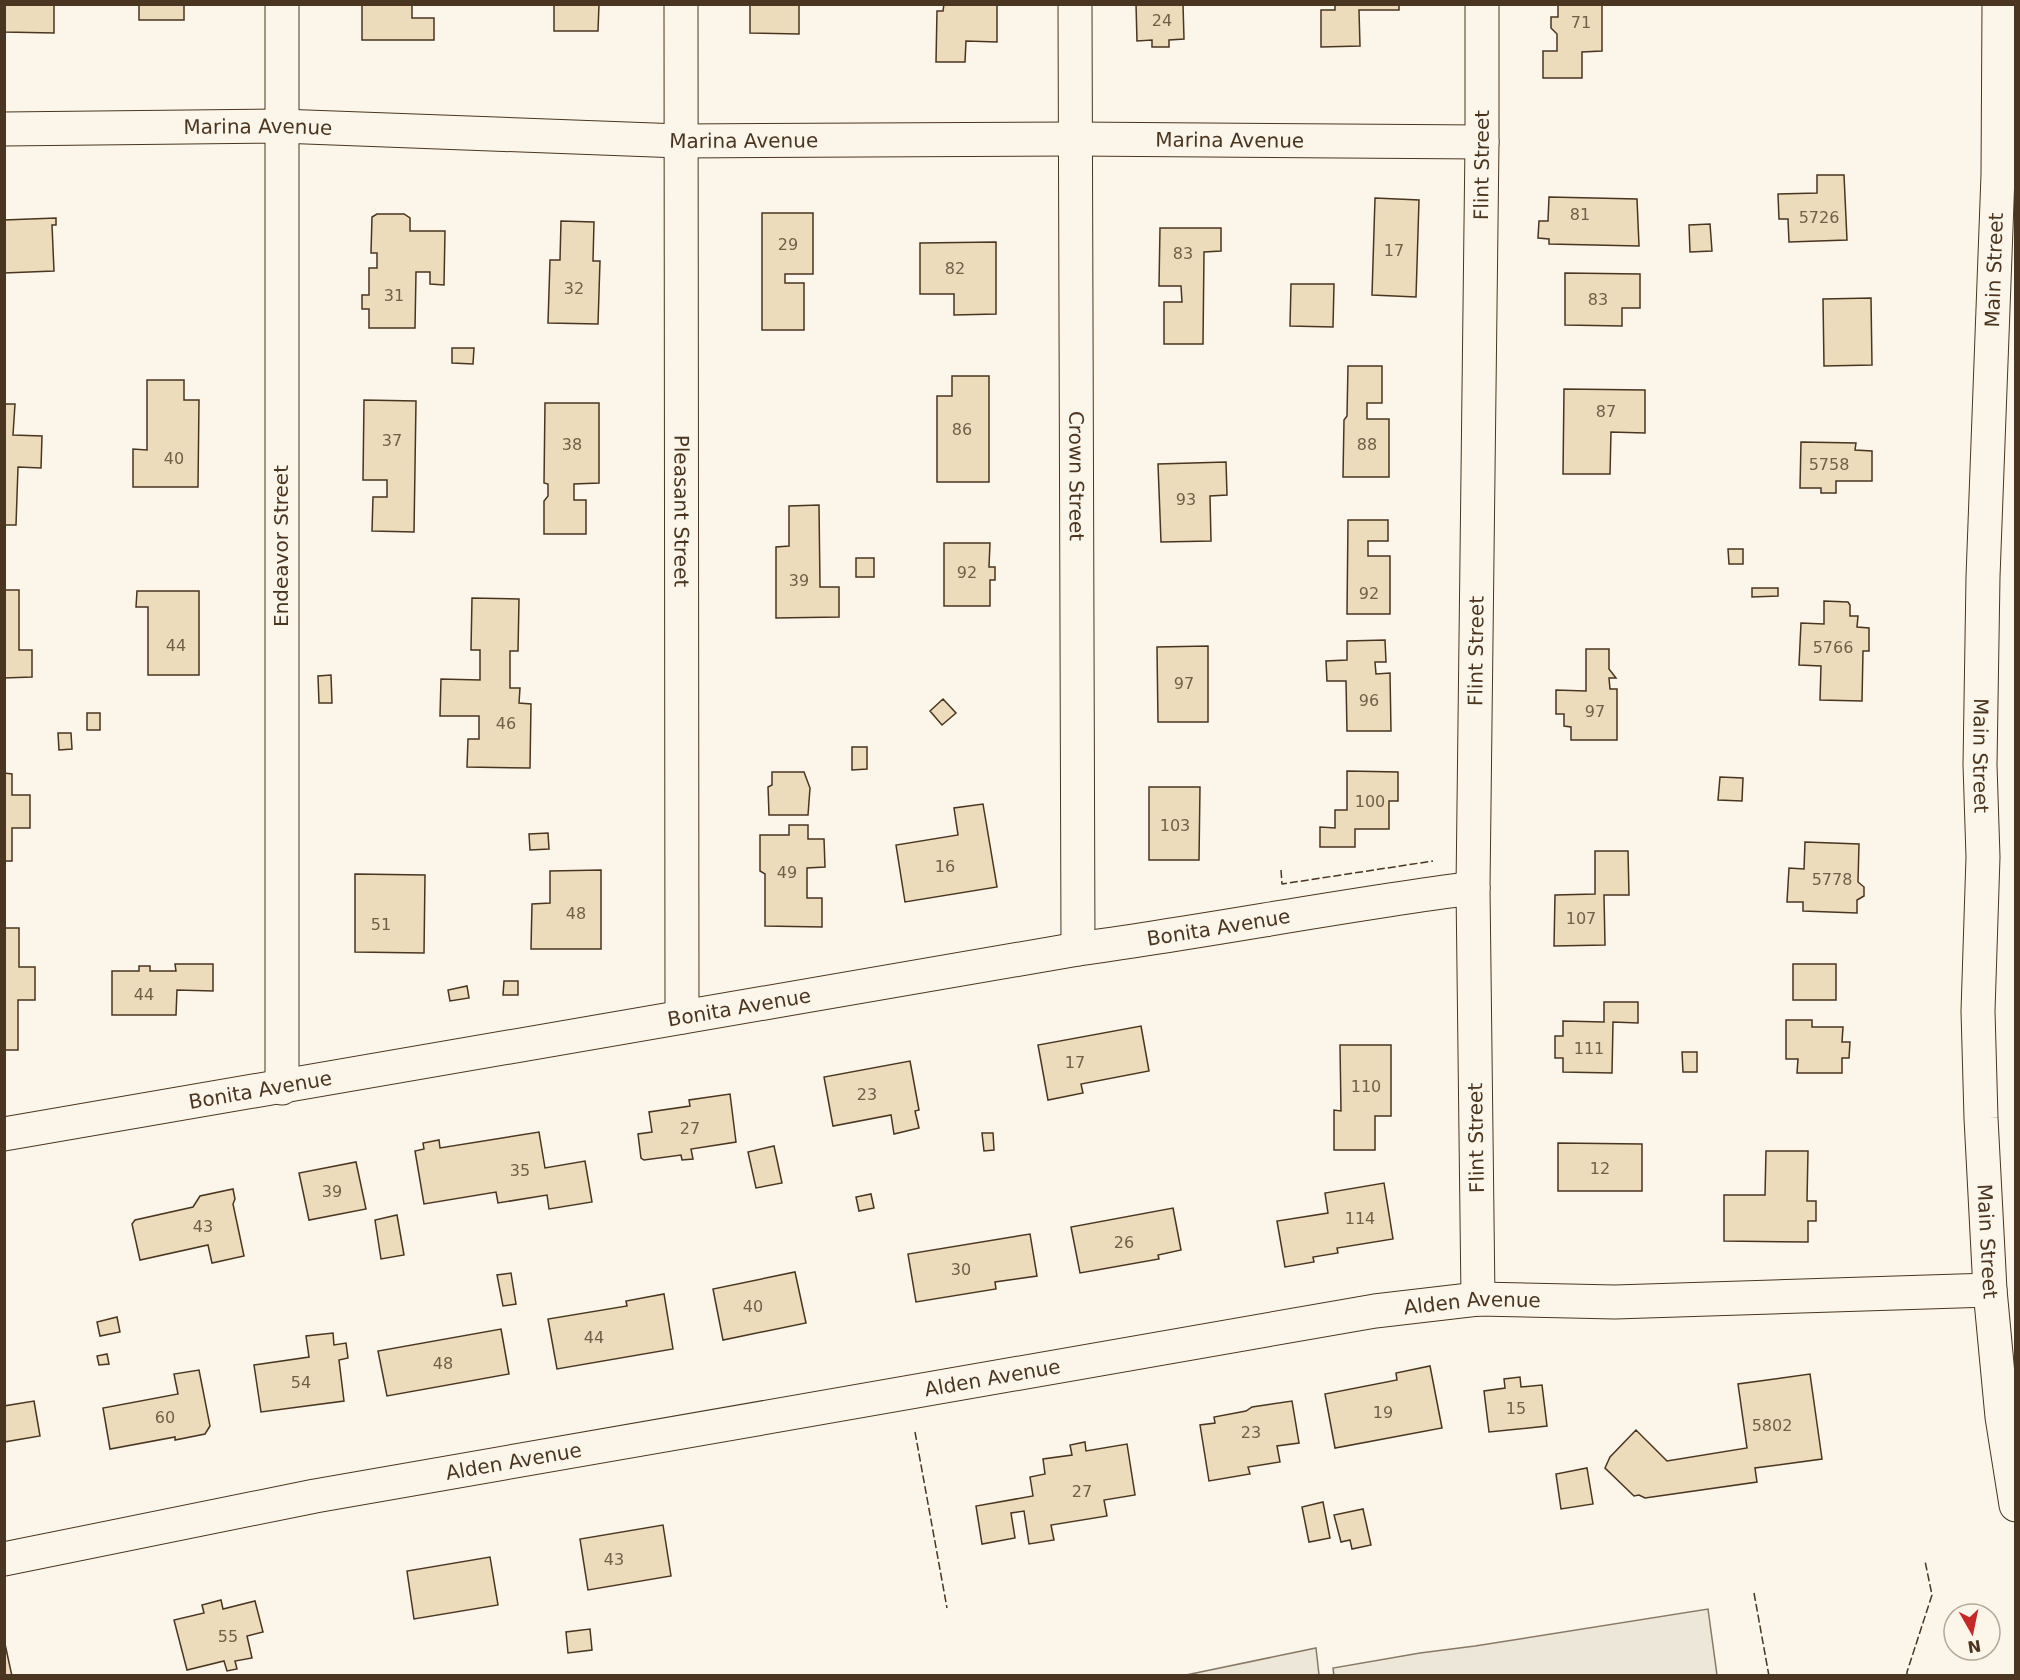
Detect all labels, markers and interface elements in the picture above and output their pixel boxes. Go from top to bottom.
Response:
house number: 24 [1152,11,1172,30]
house number: 71 [1571,13,1591,32]
street label: Flint Street [1469,110,1494,220]
street label: Marina Avenue [183,114,333,140]
street label: Marina Avenue [669,128,818,153]
street label: Marina Avenue [1155,128,1304,153]
house number: 81 [1570,205,1590,224]
house number: 5726 [1799,208,1839,227]
street label: Main Street [1980,212,2008,328]
house number: 29 [778,235,798,254]
house number: 17 [1384,241,1404,260]
house number: 83 [1173,244,1193,263]
house number: 82 [945,259,965,278]
house number: 32 [564,279,584,298]
house number: 31 [384,286,404,305]
house number: 83 [1588,290,1608,309]
house number: 87 [1596,402,1616,421]
street label: Crown Street [1064,411,1089,541]
house number: 86 [952,420,972,439]
house number: 37 [382,431,402,450]
house number: 38 [562,435,582,454]
street label: Pleasant Street [669,435,694,587]
house number: 88 [1357,435,1377,454]
house number: 40 [164,449,184,468]
house number: 5758 [1809,455,1849,474]
street label: Endeavor Street [269,465,293,627]
house number: 93 [1176,490,1196,509]
house number: 92 [957,563,977,582]
house number: 39 [789,571,809,590]
house number: 92 [1359,584,1379,603]
street label: Flint Street [1463,596,1489,706]
house number: 44 [166,636,186,655]
house number: 5766 [1813,638,1853,657]
house number: 97 [1174,674,1194,693]
house number: 96 [1359,691,1379,710]
street label: Main Street [1968,698,1994,814]
house number: 97 [1585,702,1605,721]
house number: 46 [496,714,516,733]
house number: 100 [1355,792,1385,811]
house number: 103 [1160,816,1190,835]
house number: 16 [935,857,955,876]
house number: 49 [777,863,797,882]
house number: 5778 [1812,870,1852,889]
house number: 48 [566,904,586,923]
street label: Bonita Avenue [1145,904,1292,951]
house number: 107 [1566,909,1596,928]
house number: 51 [371,915,391,934]
street label: Bonita Avenue [666,983,813,1032]
house number: 44 [134,985,154,1004]
house number: 111 [1574,1039,1604,1058]
house number: 17 [1065,1053,1085,1072]
street label: Bonita Avenue [187,1066,334,1114]
house number: 110 [1351,1077,1381,1096]
street label: Flint Street [1463,1083,1489,1193]
house number: 23 [857,1085,877,1104]
house number: 27 [680,1119,700,1138]
house number: 12 [1590,1159,1610,1178]
house number: 35 [510,1161,530,1180]
house number: 39 [322,1182,342,1201]
street label: Main Street [1972,1183,2003,1300]
house number: 114 [1345,1209,1375,1228]
house number: 43 [193,1217,213,1236]
house number: 26 [1114,1233,1134,1252]
house number: 30 [951,1260,971,1279]
street label: Alden Avenue [1402,1287,1541,1320]
house number: 40 [743,1297,763,1316]
house number: 44 [584,1328,604,1347]
house number: 48 [433,1354,453,1373]
street label: Alden Avenue [923,1354,1062,1401]
house number: 54 [291,1373,311,1392]
house number: 15 [1506,1399,1526,1418]
house number: 19 [1373,1403,1393,1422]
house number: 60 [155,1408,175,1427]
house number: 5802 [1752,1416,1792,1435]
house number: 23 [1241,1423,1261,1442]
street label: Alden Avenue [444,1438,584,1485]
house number: 27 [1072,1482,1092,1501]
house number: 43 [604,1550,624,1569]
north arrow [1942,1602,2002,1662]
house number: 55 [218,1627,238,1646]
text: N [1966,1636,1982,1657]

